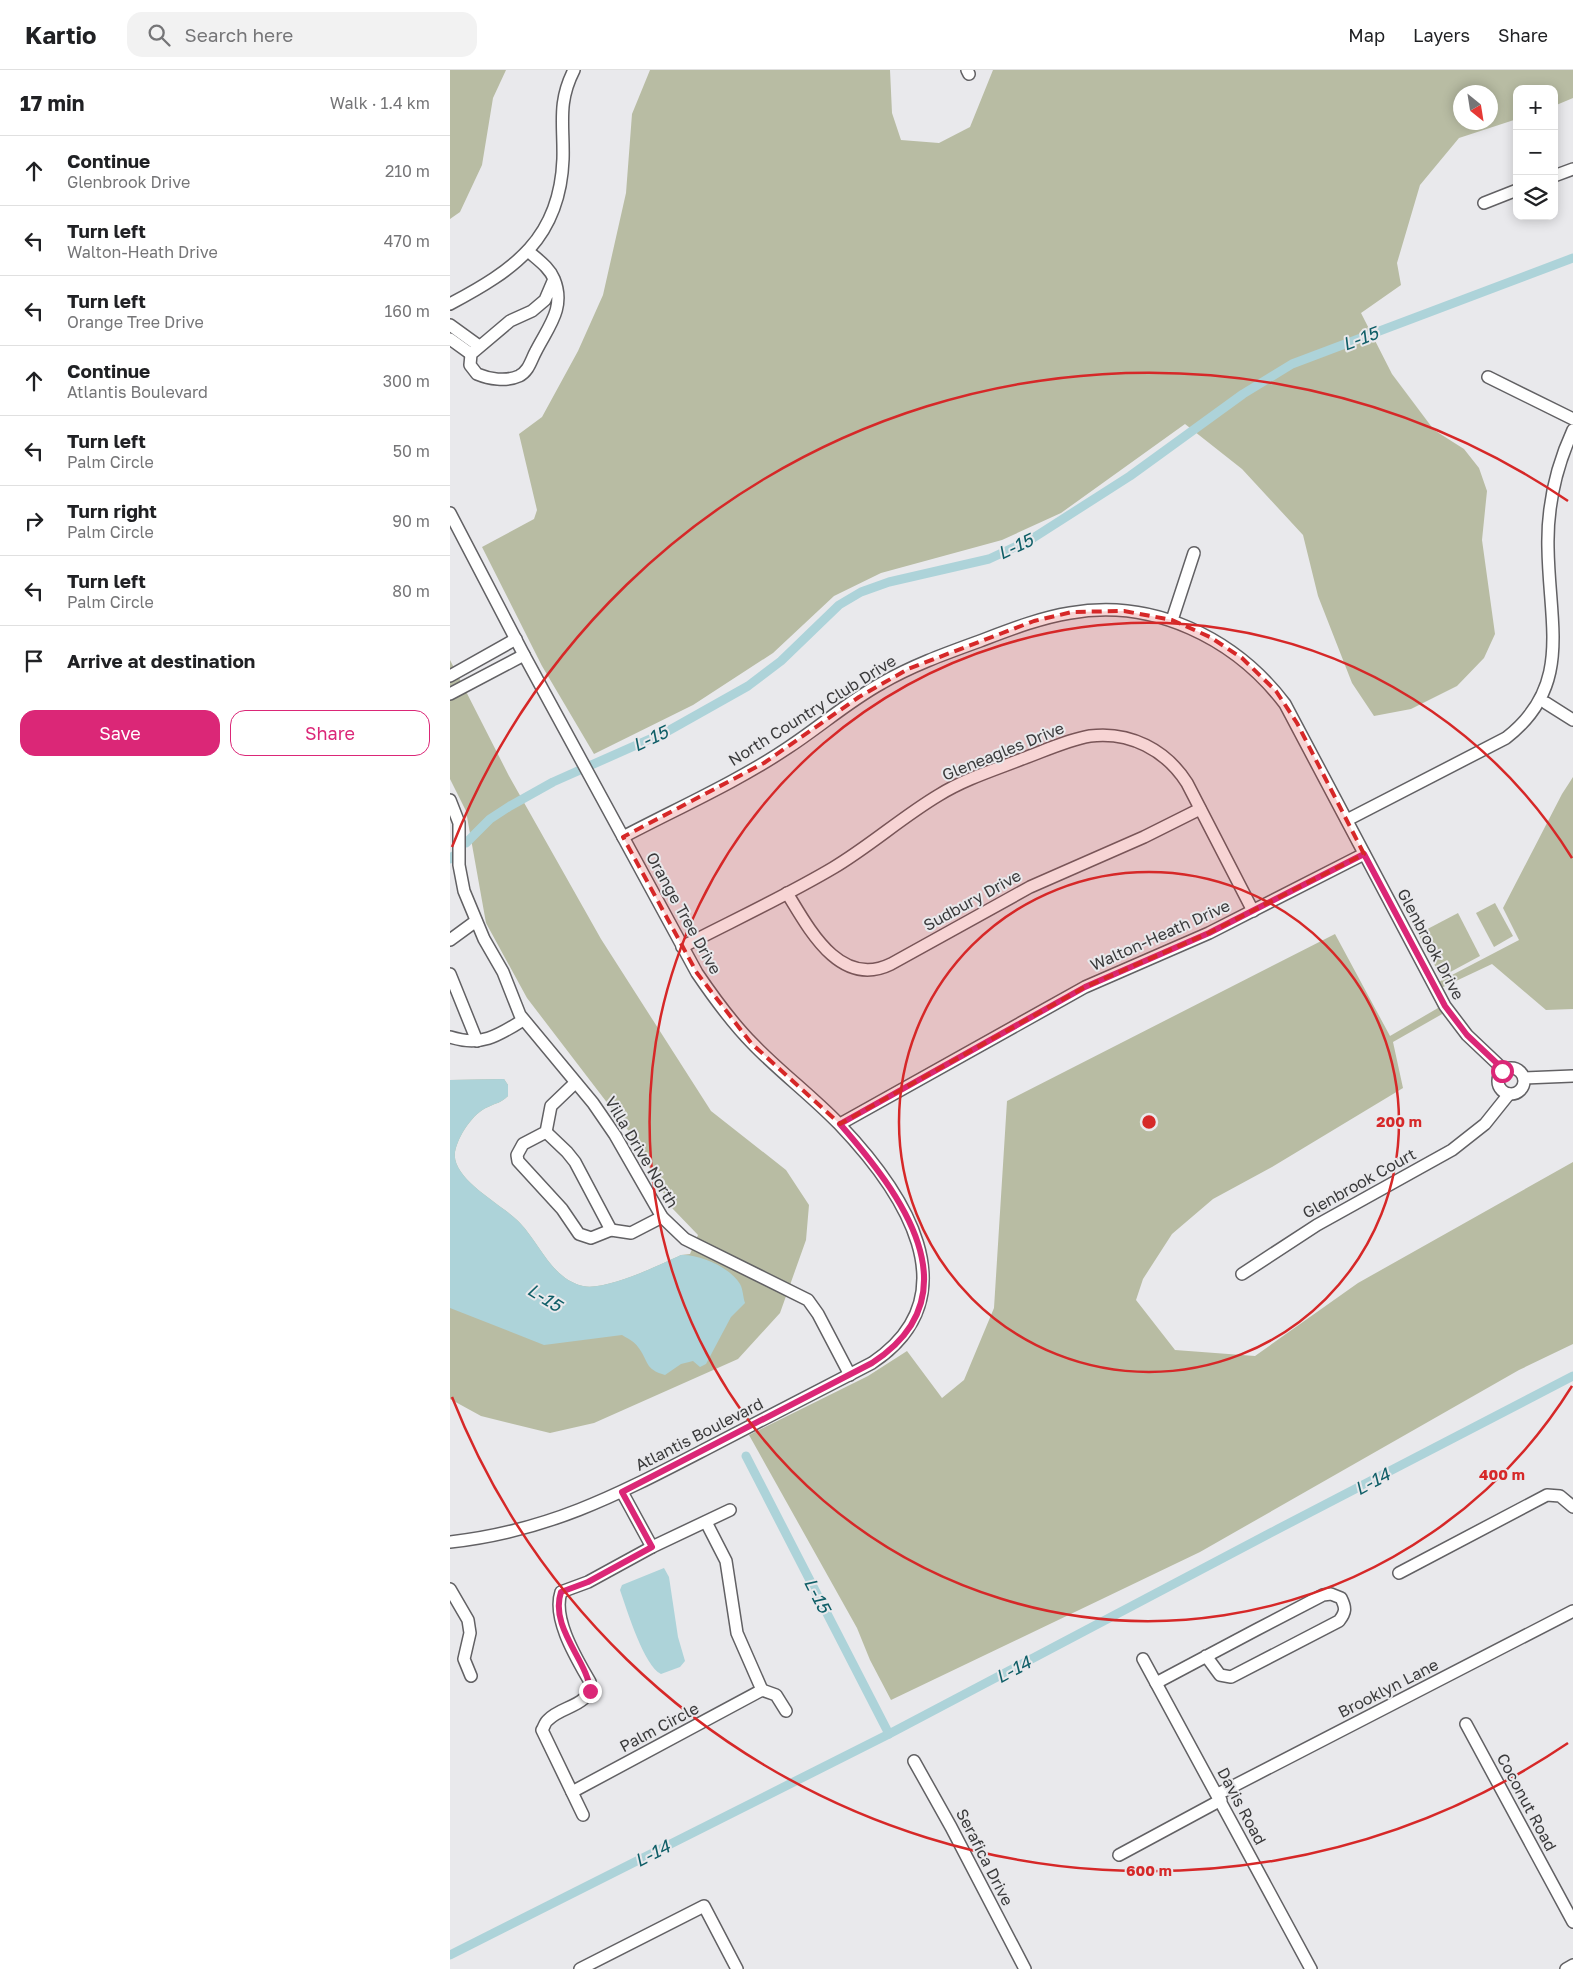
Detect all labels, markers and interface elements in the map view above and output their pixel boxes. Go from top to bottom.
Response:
search box [127,12,477,57]
text: Kartio [25,20,97,49]
icon: search [145,21,173,49]
text: Search here [185,23,293,46]
text: Map [1348,24,1385,46]
text: Layers [1413,24,1470,46]
text: Share [1498,24,1548,46]
north arrow [1453,85,1498,130]
map controls [1513,85,1558,220]
button: + [1513,85,1558,130]
text: 17 min [20,90,84,116]
text: Walk · 1.4 km [330,93,430,113]
button: − [1513,130,1558,175]
text: Continue [67,149,150,172]
icon: ahead [20,157,48,185]
text: 210 m [385,161,430,181]
text: Glenbrook Drive [67,172,190,192]
button: layers [1513,175,1558,220]
text: Turn left [67,219,146,242]
icon: left [20,227,48,255]
text: 470 m [384,231,430,251]
text: Walton-Heath Drive [67,242,218,262]
text: Turn left [67,289,146,312]
icon: left [20,297,48,325]
text: 160 m [384,301,430,321]
text: Orange Tree Drive [67,312,204,332]
water label: L-15 [1339,321,1382,355]
text: Continue [67,359,150,382]
icon: ahead [20,367,48,395]
text: 300 m [383,371,430,391]
text: Atlantis Boulevard [67,382,208,402]
text: Turn left [67,429,146,452]
icon: left [20,437,48,465]
text: 50 m [393,441,430,461]
text: Palm Circle [67,452,154,472]
text: Turn right [67,499,157,522]
icon: right [20,507,48,535]
text: 90 m [392,511,430,531]
text: Palm Circle [67,522,154,542]
water label: L-15 [994,528,1037,564]
text: Turn left [67,569,146,592]
icon: left [20,577,48,605]
text: 80 m [392,581,430,601]
text: Palm Circle [67,592,154,612]
icon: arrive [20,647,48,675]
text: Arrive at destination [67,649,255,672]
street label: North Country Club Drive [725,650,899,770]
button: Save [20,710,220,756]
button: Share [230,710,430,756]
street label: Gleneagles Drive [939,717,1067,785]
water label: L-15 [629,720,672,756]
street label: Orange Tree Drive [642,848,726,978]
street label: Sudbury Drive [920,865,1024,935]
street label: Glenbrook Drive [1393,885,1469,1003]
street label: Walton-Heath Drive [1087,895,1233,975]
route start [1491,1060,1514,1083]
street label: Villa Drive North [601,1093,683,1211]
text: 200 m [1376,1112,1422,1130]
centre of rings [1140,1113,1158,1131]
street label: Glenbrook Court [1299,1144,1419,1222]
water label: L-15 [524,1278,568,1317]
street label: Atlantis Boulevard [632,1393,766,1475]
water label: L-14 [1351,1462,1394,1499]
text: 400 m [1479,1465,1525,1483]
water label: L-15 [800,1574,837,1618]
water label: L-14 [992,1650,1035,1687]
street label: Brooklyn Lane [1334,1654,1442,1722]
route end [579,1680,602,1703]
street label: Palm Circle [616,1698,702,1756]
street label: Coconut Road [1493,1750,1561,1854]
street label: Davis Road [1213,1764,1271,1848]
street label: Serafica Drive [952,1805,1018,1909]
water label: L-14 [631,1834,674,1871]
text: 600 m [1126,1861,1172,1879]

